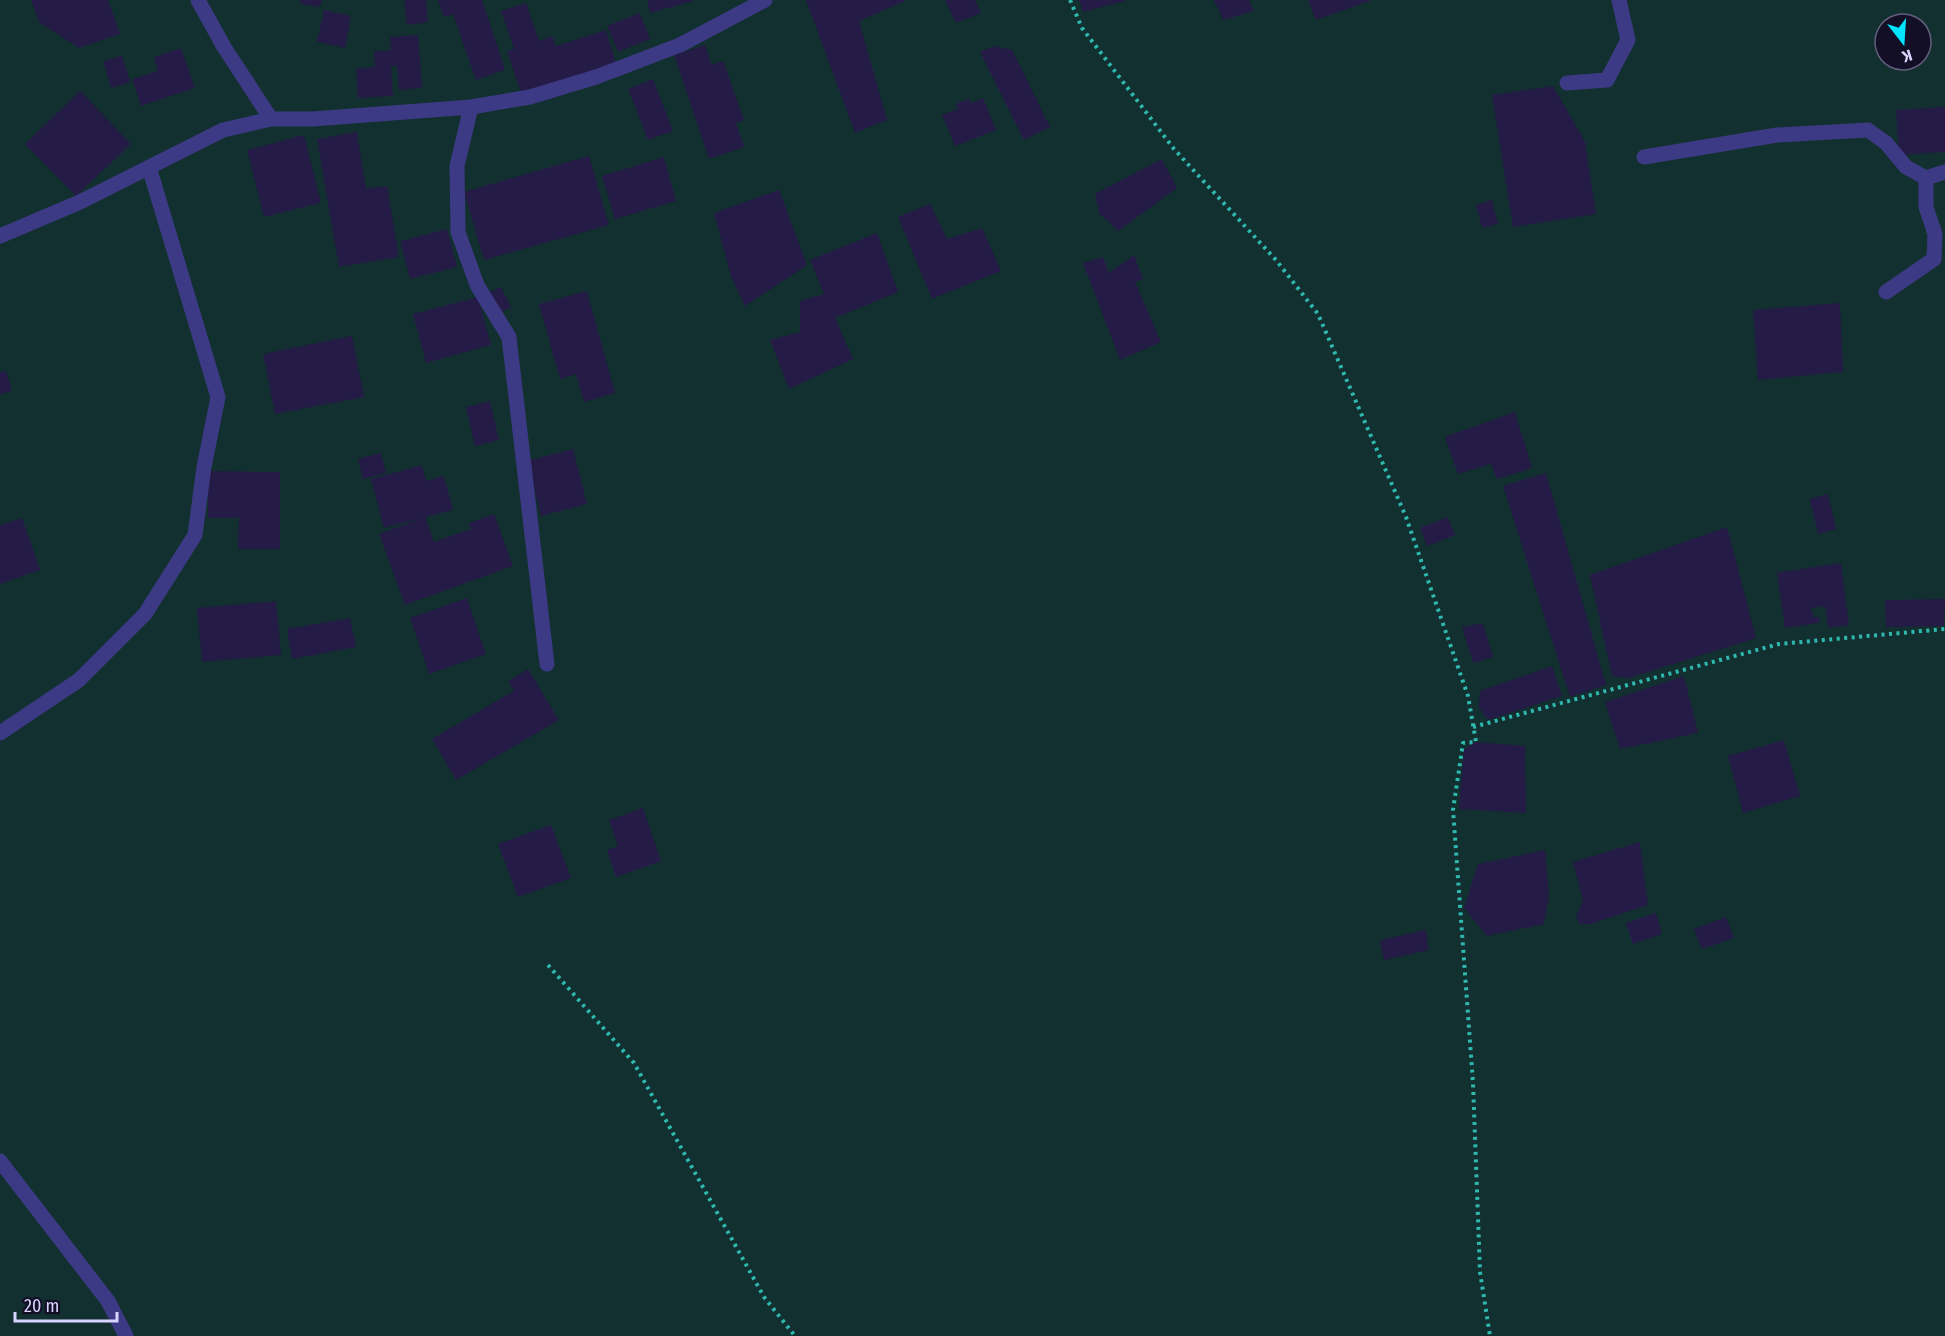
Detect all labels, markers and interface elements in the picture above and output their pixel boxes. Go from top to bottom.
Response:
north arrow [1873,12,1933,72]
text: K [1899,45,1914,67]
scale bar [15,1285,117,1323]
text: 20 m [24,1295,59,1317]

